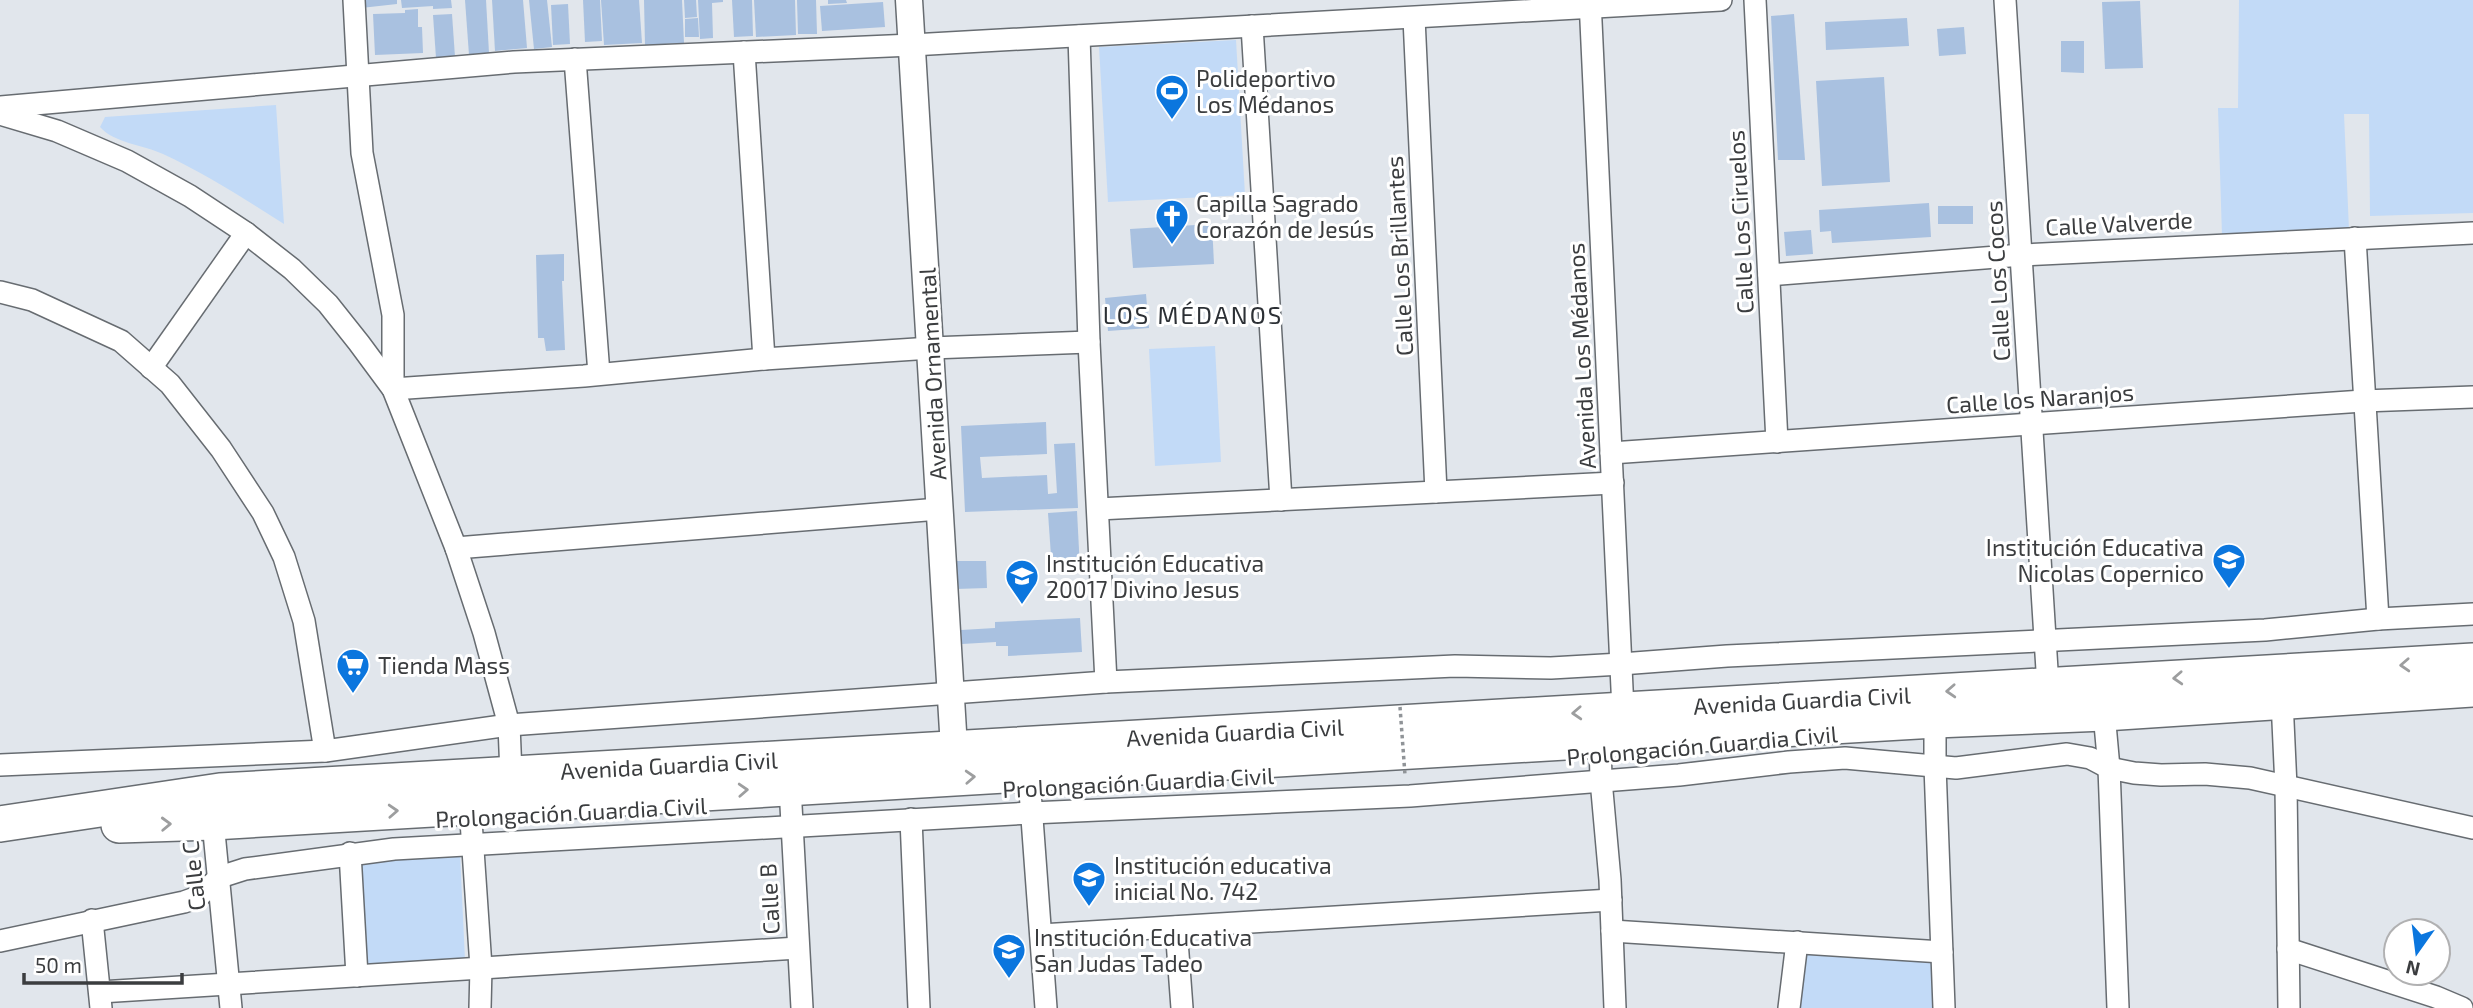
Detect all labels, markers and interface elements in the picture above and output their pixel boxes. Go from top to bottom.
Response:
place label: Polideportivo Los Médanos [1196,64,1336,118]
sports icon: Polideportivo Los Médanos [1153,72,1191,121]
street label: Calle Los Ciruelos [1721,130,1759,314]
street label: Calle Los Brillantes [1380,155,1418,357]
place label: Capilla Sagrado Corazón de Jesús [1196,189,1374,243]
church icon: Capilla Sagrado Corazón de Jesús [1153,197,1191,246]
street label: Calle Los Cocos [1979,200,2015,362]
street label: Calle Valverde [2045,205,2193,241]
street label: Avenida Los Médanos [1561,242,1601,470]
street label: Avenida Ornamental [912,267,952,481]
district label: LOS MÉDANOS [1103,300,1283,329]
street label: Calle los Naranjos [1945,377,2135,419]
place label: Institución Educativa Nicolas Copernico [1986,533,2204,587]
school or university icon: Institución Educativa Nicolas Copernico [2210,541,2248,590]
place label: Institución Educativa 20017 Divino Jesus [1046,549,1264,603]
school or university icon: Institución Educativa 20017 Divino Jesus [1003,557,1041,606]
supermarket icon: Tienda Mass [334,646,372,695]
place label: Tienda Mass [378,651,510,679]
one-way arrow [2399,657,2410,672]
one-way arrow [2172,670,2183,685]
street label: Avenida Guardia Civil [1693,680,1912,720]
one-way arrow [1945,683,1956,698]
one-way arrow [1571,705,1582,720]
street label: Avenida Guardia Civil [1126,712,1345,752]
street label: Prolongación Guardia Civil [1565,719,1839,771]
street label: Avenida Guardia Civil [560,745,779,785]
street label: Prolongación Guardia Civil [1001,761,1275,803]
one-way arrow [965,770,976,785]
one-way arrow [737,783,748,798]
street label: Prolongación Guardia Civil [434,791,708,833]
one-way arrow [388,804,399,819]
one-way arrow [161,816,172,831]
street label: Calle C [175,840,211,912]
place label: Institución educativa inicial No. 742 [1114,851,1332,905]
school or university icon: Institución educativa inicial No. 742 [1070,859,1108,908]
street label: Calle B [753,863,785,935]
north arrow [2382,917,2452,987]
place label: Institución Educativa San Judas Tadeo [1034,923,1252,977]
school or university icon: Institución Educativa San Judas Tadeo [990,931,1028,980]
scale bar [24,942,182,986]
text: 50 m [35,952,82,977]
text: N [2403,956,2422,982]

